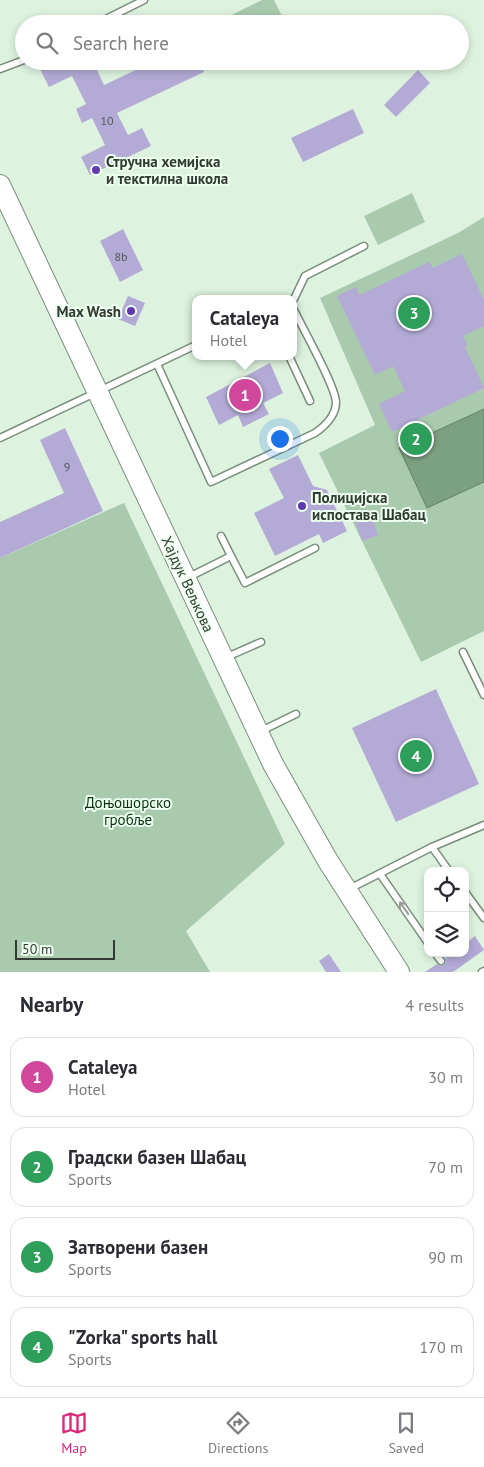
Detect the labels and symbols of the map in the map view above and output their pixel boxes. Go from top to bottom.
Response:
house number: 10 [100,113,114,128]
place label: Стручна хемијска и текстилна школа [106,152,228,188]
marker: Стручна хемијска и текстилна школа [90,164,102,176]
house number: 8b [114,249,128,264]
pin: 3 [398,294,430,332]
place label: Max Wash [57,302,121,321]
marker: Max Wash [125,305,137,317]
pin: 1 [229,376,261,414]
pin: 2 [400,420,432,458]
your location [267,426,293,452]
house number: 9 [64,459,70,474]
place label: Полицијска испостава Шабац [312,488,426,524]
marker: Полицијска испостава Шабац [296,500,308,512]
street label: Хајдук Вељкова [157,533,219,635]
pin: 4 [400,737,432,775]
park label: Доњошорско гробље [85,793,171,829]
one-way arrow [399,901,409,915]
scale bar [15,937,115,960]

